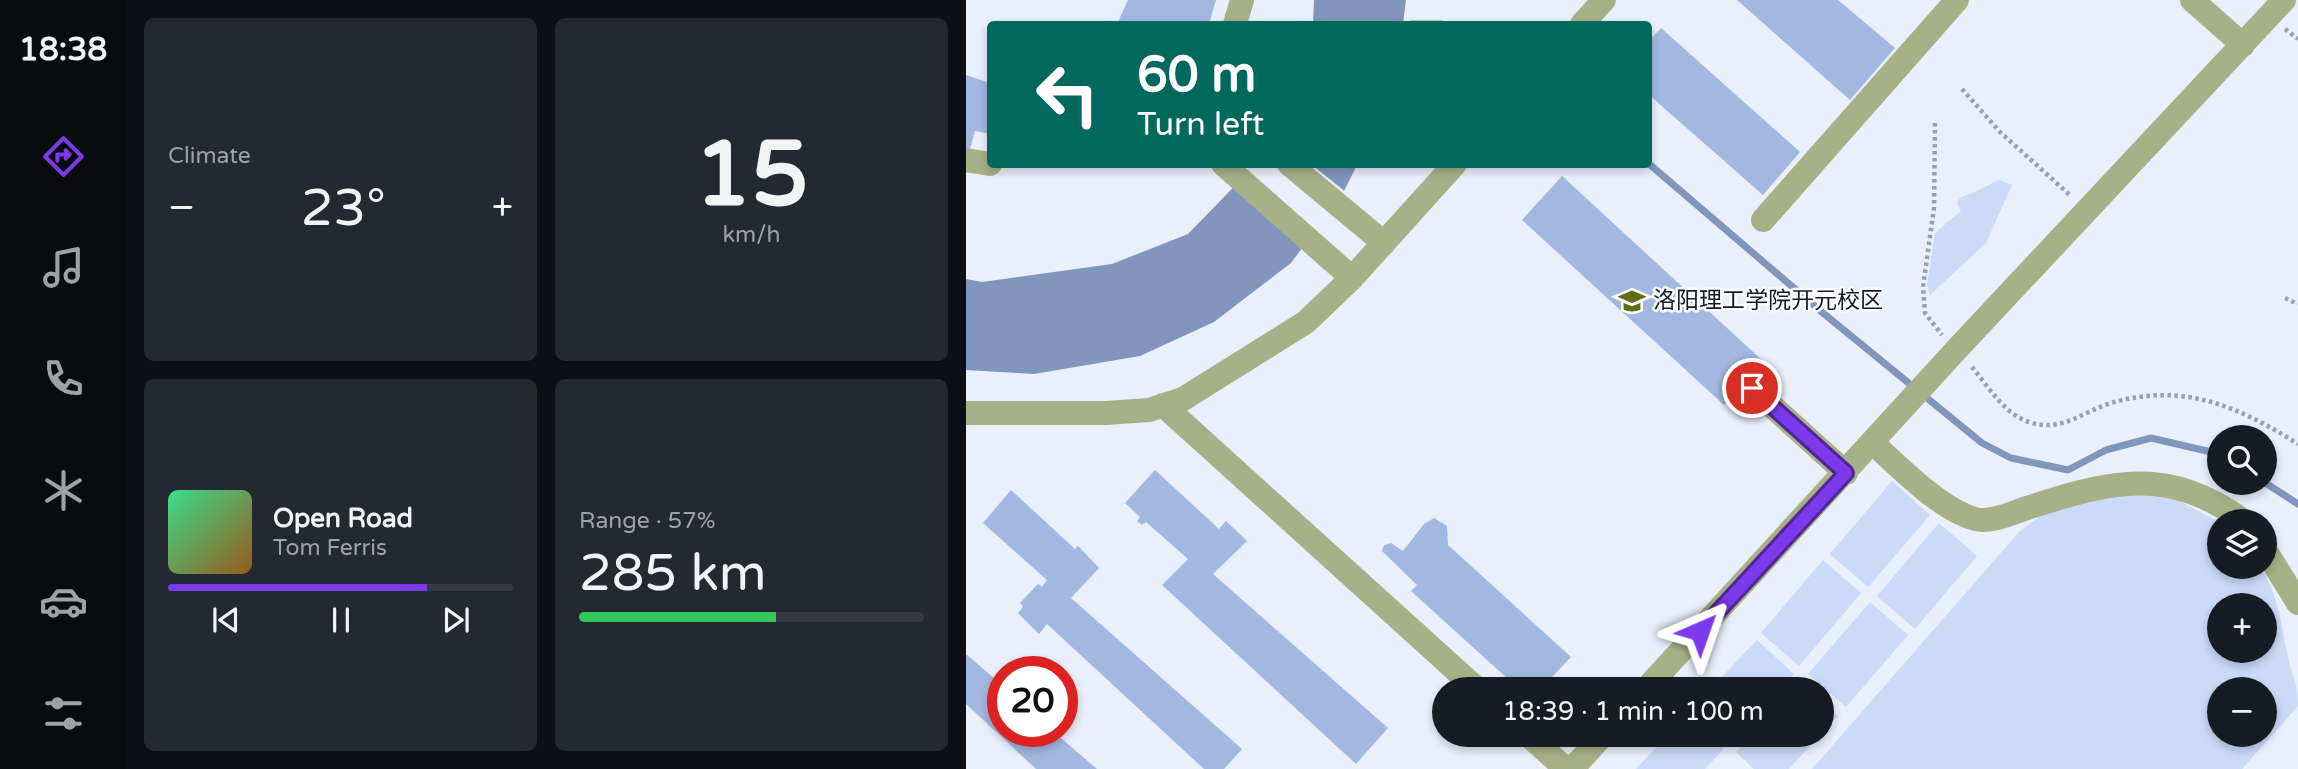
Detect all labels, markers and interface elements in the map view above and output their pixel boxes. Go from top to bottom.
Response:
text: 18:38 [19,31,107,69]
text: 60 m [1137,46,1256,105]
icon: left [1022,49,1113,140]
text: Turn left [1137,106,1264,144]
text: 15 [694,120,809,230]
icon: directions [39,132,88,181]
text: Climate [168,142,251,170]
text: 23° [301,177,386,240]
text: − [168,185,195,231]
text: + [492,185,513,231]
text: km/h [723,221,780,249]
icon: music [39,243,88,292]
school or university icon: 洛阳理工学院开元校区 [1617,286,1647,316]
place label: 洛阳理工学院开元校区 [1653,287,1883,315]
icon: phone [39,354,88,403]
pin [1722,358,1782,418]
icon: arrive [1733,369,1771,407]
map controls [2207,425,2277,747]
button: search [2207,425,2277,495]
icon: climate [39,466,88,515]
text: Open Road [273,503,413,534]
text: Range · 57% [579,507,715,535]
button: layers [2207,509,2277,579]
text: Tom Ferris [273,534,387,562]
text: 285 km [579,542,767,605]
icon: car [39,577,88,626]
button: + [2207,593,2277,663]
position arrow [1663,594,1737,668]
icon: previous [207,601,245,639]
icon: pause [322,601,360,639]
icon: next [437,601,475,639]
speed limit sign: 20 [987,656,1078,747]
button: − [2207,677,2277,747]
icon: filters [39,689,88,738]
text: 18:39 · 1 min · 100 m [1502,696,1764,727]

